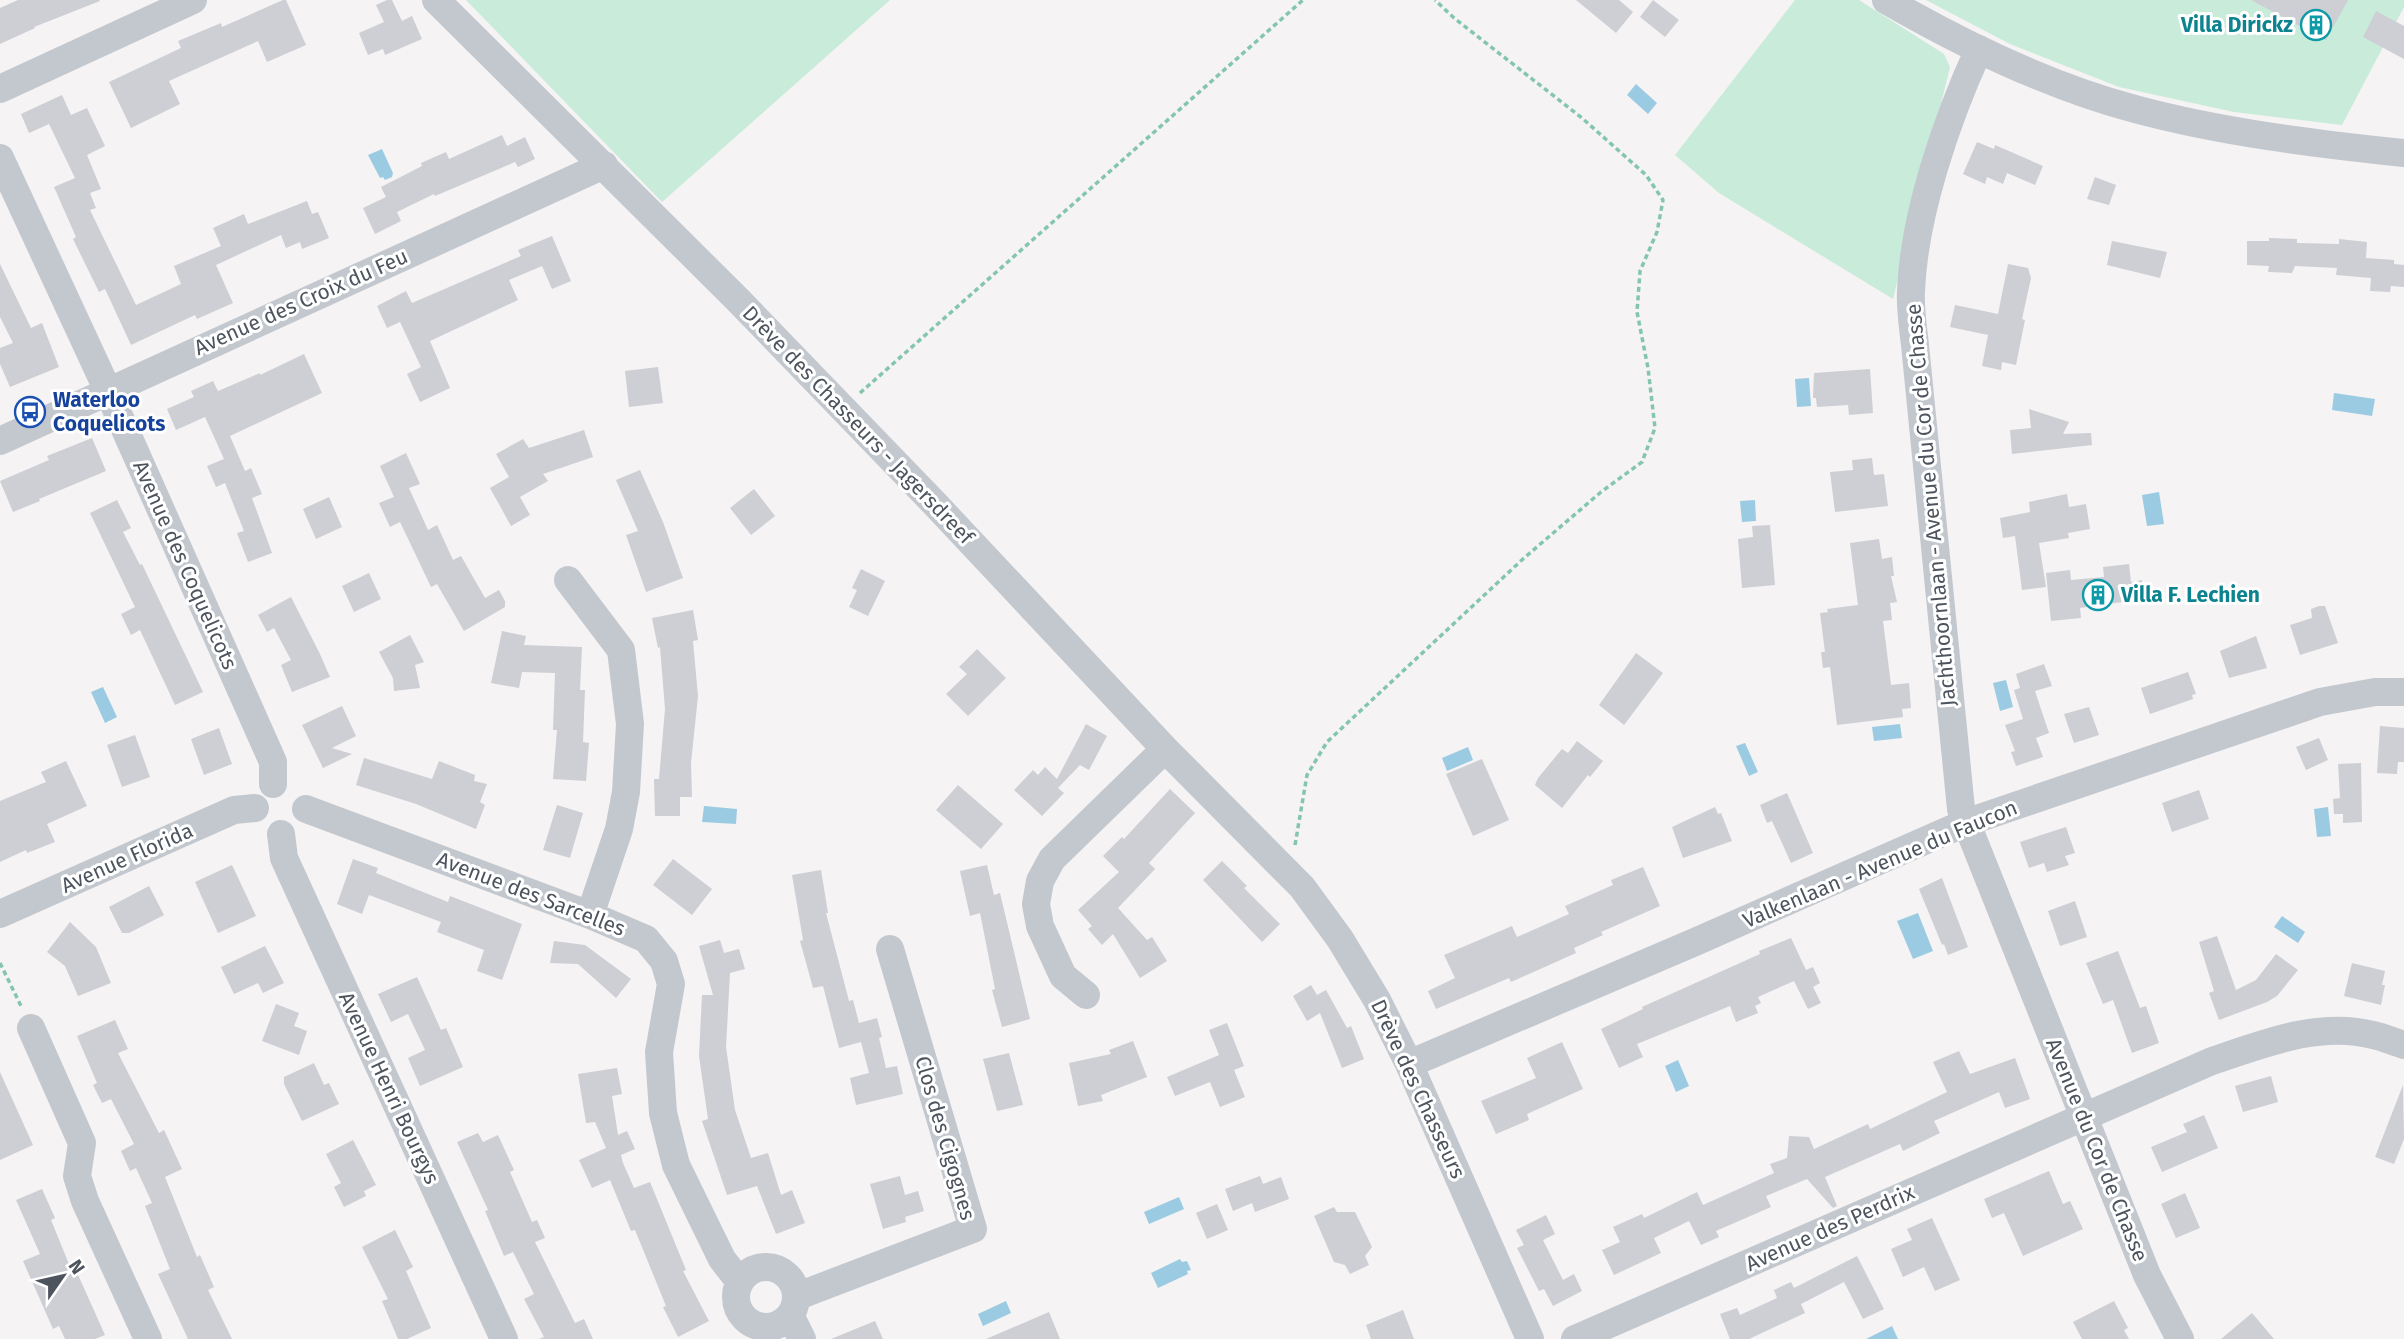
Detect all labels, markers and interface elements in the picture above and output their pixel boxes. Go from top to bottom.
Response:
building icon: Villa Dirickz [2299,8,2333,42]
place label: Villa Dirickz [2180,12,2293,38]
street label: Avenue des Croix du Feu [190,243,412,361]
street label: Drève des Chasseurs - Jagersdreef [737,300,980,551]
street label: Jachthoornlaan - Avenue du Cor de Chasse [1900,303,1962,707]
place label: Waterloo Coquelicots [53,387,165,437]
bus stop icon: Waterloo Coquelicots [13,395,47,429]
street label: Avenue des Coquelicots [127,457,243,674]
building icon: Villa F. Lechien [2081,578,2115,612]
place label: Villa F. Lechien [2120,582,2260,608]
street label: Valkenlaan - Avenue du Faucon [1739,794,2021,934]
street label: Avenue Florida [57,817,197,899]
street label: Avenue des Sarcelles [433,846,629,942]
street label: Avenue Henri Bourgys [333,988,445,1188]
street label: Drève des Chasseurs [1365,995,1471,1183]
street label: Avenue du Cor de Chasse [2040,1035,2154,1265]
street label: Clos des Cigognes [909,1053,981,1223]
street label: Avenue des Perdrix [1742,1179,1919,1277]
north arrow [28,1241,98,1311]
text: N [64,1255,90,1278]

